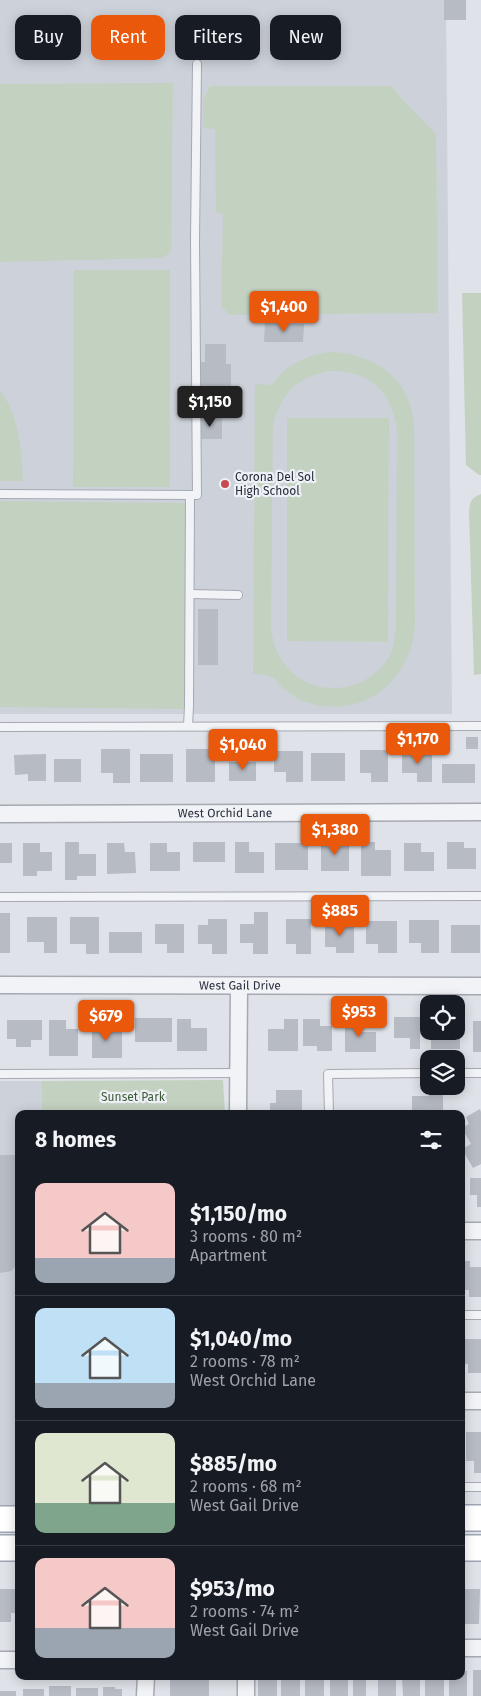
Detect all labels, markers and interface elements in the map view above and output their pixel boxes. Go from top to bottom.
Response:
chip: Buy [15,15,81,60]
chip: Rent [91,15,165,60]
chip: Filters [175,15,260,60]
chip: New [270,15,341,60]
pin: $1,400 [243,290,325,333]
text: $1,400 [261,297,307,316]
pin: $1,150 [169,386,251,428]
text: $1,150 [188,392,232,411]
place label: Corona Del Sol High School [235,470,315,498]
marker: Corona Del Sol High School [219,478,231,490]
pin: $1,170 [377,722,459,765]
pin: $1,040 [202,728,284,771]
text: $1,170 [397,729,439,748]
text: $1,040 [219,735,267,754]
street label: West Orchid Lane [178,806,272,820]
pin: $1,380 [294,814,376,856]
text: $1,380 [312,820,358,839]
pin: $885 [310,894,370,937]
text: $885 [322,901,358,920]
street label: West Gail Drive [199,978,281,993]
map controls [420,995,465,1095]
button: locate [420,995,465,1040]
pin: $953 [329,996,389,1038]
pin: $679 [76,1000,136,1042]
text: $953 [342,1002,376,1021]
text: $679 [89,1006,123,1025]
button: layers [420,1050,465,1095]
park label: Sunset Park [101,1090,166,1104]
icon: filters [417,1126,445,1154]
text: 8 homes [35,1127,116,1153]
text: $1,150/mo [190,1201,287,1227]
icon: home [75,1203,135,1263]
text: 3 rooms · 80 m² [190,1227,302,1246]
text: Apartment [190,1246,267,1265]
text: $1,040/mo [190,1326,292,1352]
icon: home [75,1328,135,1388]
text: 2 rooms · 78 m² [190,1352,300,1371]
text: West Orchid Lane [190,1371,316,1390]
text: $885/mo [190,1451,277,1477]
icon: home [75,1453,135,1513]
text: 2 rooms · 68 m² [190,1477,302,1496]
text: West Gail Drive [190,1496,299,1515]
text: $953/mo [190,1576,275,1602]
icon: home [75,1578,135,1638]
text: 2 rooms · 74 m² [190,1602,299,1621]
text: West Gail Drive [190,1621,299,1640]

